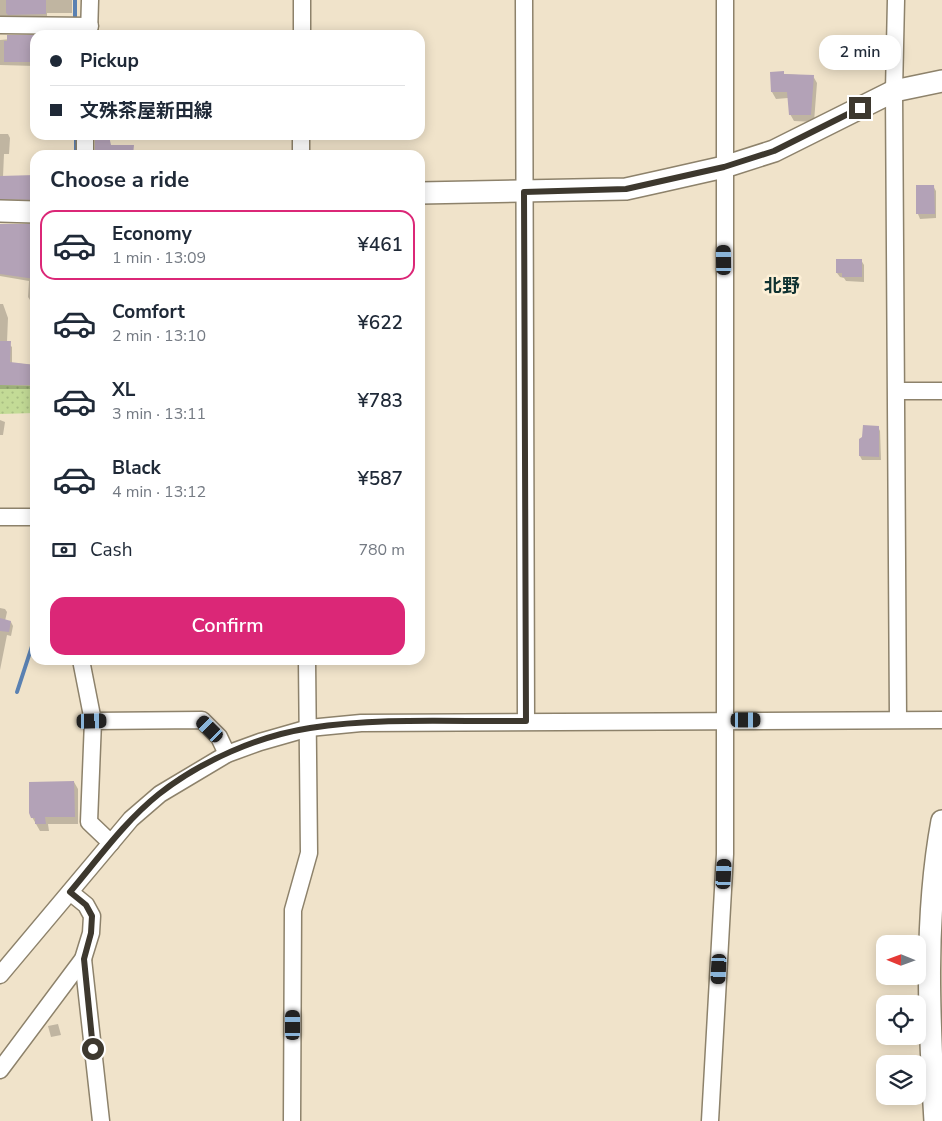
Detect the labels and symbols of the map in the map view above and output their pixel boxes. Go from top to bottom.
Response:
callout: 2 min [819,36,901,70]
route end [849,97,871,119]
car [716,245,731,275]
district label: 北野 [764,274,800,298]
car [76,713,107,729]
car [194,713,225,745]
car [731,713,761,728]
car [715,859,732,889]
north arrow [876,935,926,985]
car [710,954,727,984]
car [285,1010,300,1040]
route start [82,1038,104,1060]

